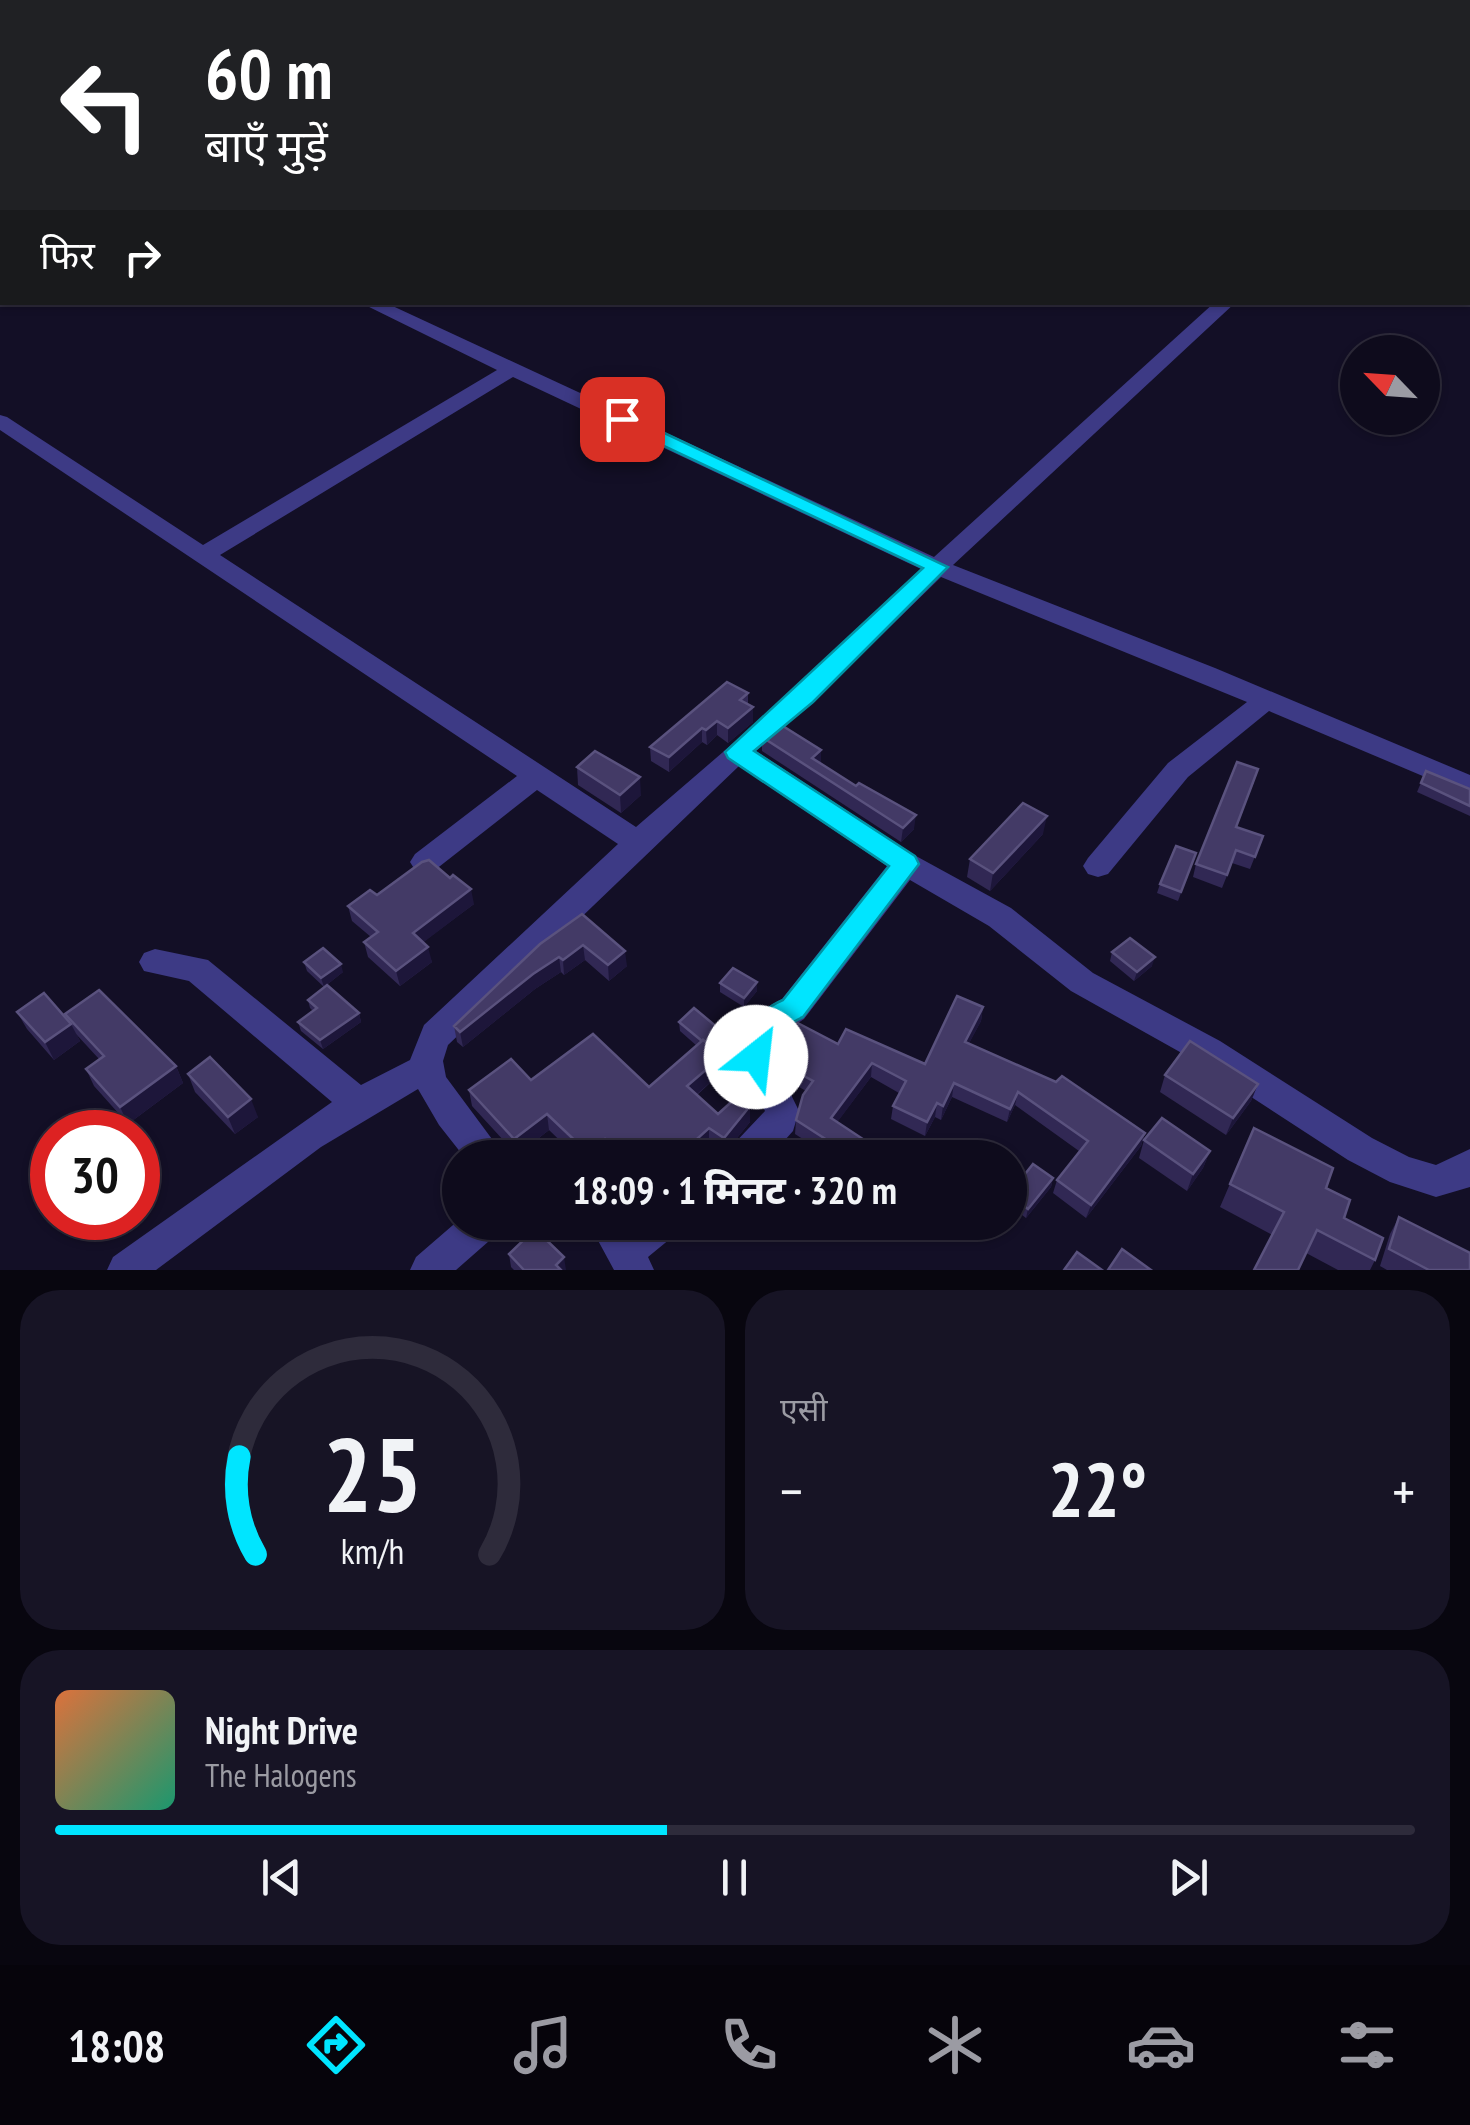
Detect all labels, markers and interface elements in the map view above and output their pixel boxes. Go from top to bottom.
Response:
text: 60 m [205,28,333,118]
icon: left [40,40,170,170]
text: बाएँ मुड़ें [205,116,328,174]
text: फिर [40,230,95,279]
icon: right [115,230,170,285]
north arrow [1340,335,1440,435]
map controls [1340,335,1440,435]
pin [580,377,665,462]
icon: arrive [595,392,650,447]
position arrow [704,1005,808,1109]
speed limit sign: 30 [30,1110,160,1240]
text: 18:09 · 1 मिनट · 320 m [572,1165,897,1214]
text: एसी [780,1388,828,1430]
text: 25 [323,1406,422,1541]
text: 22° [1048,1441,1147,1538]
text: − [780,1455,803,1526]
text: + [1392,1455,1415,1526]
text: km/h [341,1528,404,1574]
text: Night Drive [205,1705,358,1754]
text: The Halogens [205,1754,357,1796]
icon: previous [254,1850,309,1905]
icon: pause [707,1850,762,1905]
icon: next [1161,1850,1216,1905]
icon: directions [301,2010,371,2080]
icon: music [508,2010,578,2080]
icon: phone [714,2010,784,2080]
icon: climate [920,2010,990,2080]
icon: car [1126,2010,1196,2080]
icon: filters [1332,2010,1402,2080]
text: 18:08 [68,2016,165,2074]

